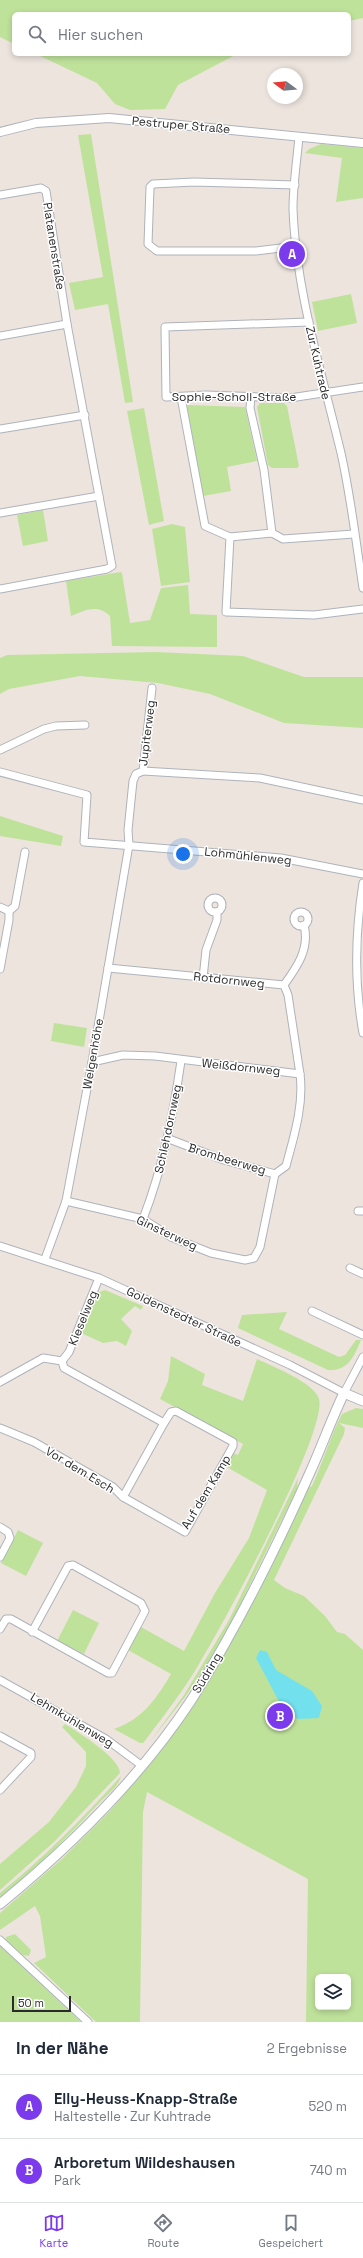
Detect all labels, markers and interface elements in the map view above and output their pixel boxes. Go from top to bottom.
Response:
search box [12,12,351,56]
icon: search [26,23,48,45]
text: Hier suchen [58,25,143,44]
north arrow [267,68,303,104]
street label: Pestruper Straße [131,113,231,137]
street label: Platanenstraße [39,201,69,291]
pin: A [279,239,305,269]
street label: Zur Kuhtrade [302,325,334,401]
street label: Sophie-Scholl-Straße [172,389,296,405]
street label: Jupiterweg [135,699,159,767]
street label: Lohmühlenweg [203,843,293,869]
your location [173,844,193,864]
street label: Rotdornweg [193,968,265,992]
street label: Welgenhöhe [79,1017,107,1091]
street label: Weißdornweg [201,1055,281,1079]
street label: Schlehdornweg [151,1083,185,1175]
street label: Brombeerweg [186,1140,268,1178]
street label: Ginsterweg [134,1212,200,1254]
street label: Goldenstedter Straße [124,1283,244,1351]
street label: Kieselweg [65,1288,101,1348]
street label: Vor dem Esch [43,1443,117,1497]
street label: Auf dem Kamp [178,1452,235,1532]
street label: Südring [189,1650,225,1696]
street label: Lehmkuhlenweg [28,1689,116,1751]
pin: B [267,1701,293,1731]
map controls [315,1974,351,2010]
button: layers [315,1974,351,2010]
scale bar [12,1994,71,2013]
text: 50 m [18,1996,44,2010]
text: In der Nähe [16,2037,108,2059]
text: 2 Ergebnisse [267,2040,347,2057]
text: Elly-Heuss-Knapp-Straße [54,2089,238,2108]
text: A [25,2098,33,2115]
text: 520 m [309,2098,347,2115]
text: Haltestelle · Zur Kuhtrade [54,2108,211,2125]
text: Arboretum Wildeshausen [54,2153,235,2172]
text: B [25,2162,33,2179]
text: 740 m [309,2162,347,2179]
text: Park [54,2172,81,2189]
tab: Karte [40,2212,68,2250]
tab: Route [147,2212,179,2250]
tab: Gespeichert [258,2212,323,2250]

